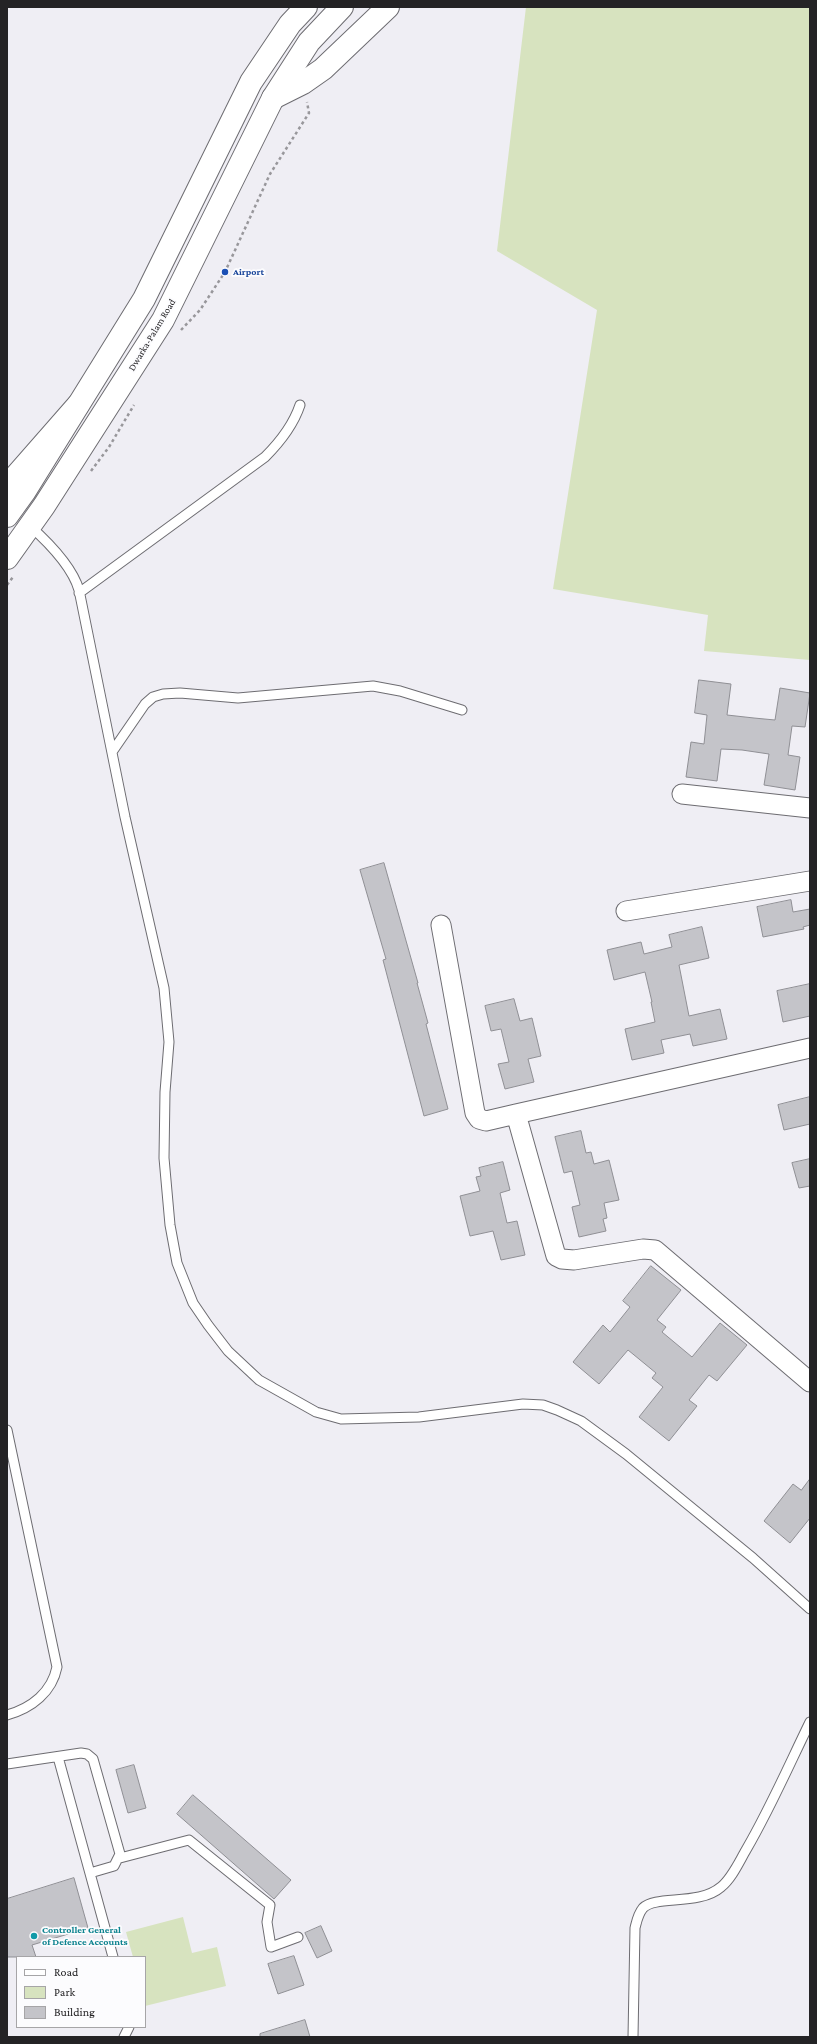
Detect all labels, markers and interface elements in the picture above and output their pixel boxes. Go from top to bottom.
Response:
place label: Airport [233,266,264,278]
marker: Airport [220,267,230,277]
street label: Dwarka-Palam Road [126,297,178,373]
place label: Controller General of Defence Accounts [42,1924,127,1948]
marker: Controller General of Defence Accounts [29,1931,39,1941]
legend [16,1956,146,2028]
text: Road [54,1965,78,1979]
text: Park [54,1985,75,1999]
text: Building [54,2005,95,2019]

